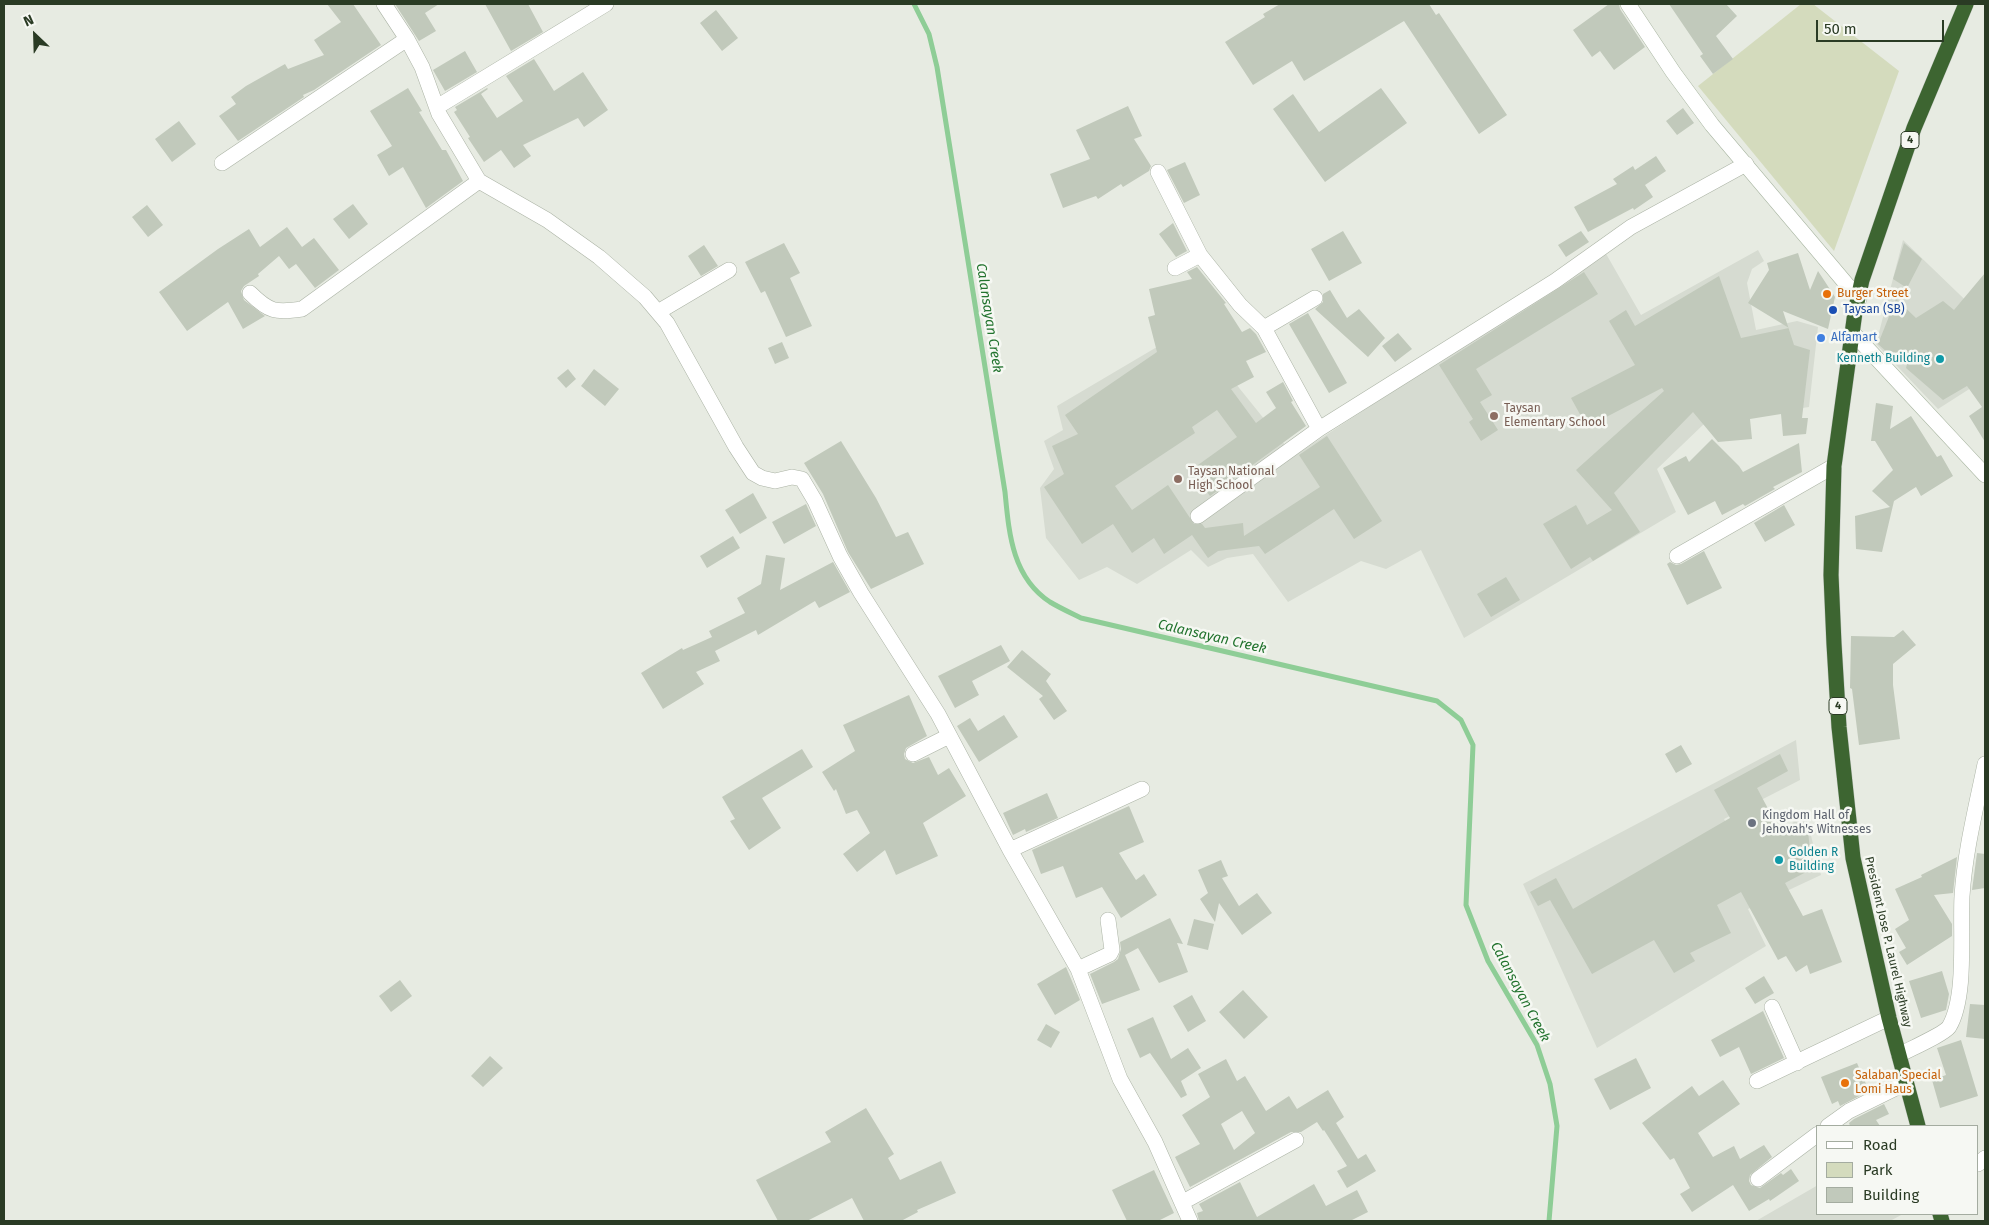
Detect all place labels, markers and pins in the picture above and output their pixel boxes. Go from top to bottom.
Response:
place label: Burger Street [1837,287,1909,301]
marker: Burger Street [1821,288,1833,300]
place label: Taysan (SB) [1843,303,1905,317]
marker: Taysan (SB) [1827,304,1839,316]
place label: Alfamart [1831,331,1877,345]
marker: Alfamart [1815,332,1827,344]
place label: Kenneth Building [1836,352,1930,366]
marker: Kenneth Building [1934,353,1946,365]
place label: Taysan Elementary School [1504,402,1606,430]
marker: Taysan Elementary School [1488,410,1500,422]
place label: Taysan National High School [1188,465,1274,493]
marker: Taysan National High School [1172,473,1184,485]
place label: Kingdom Hall of Jehovah's Witnesses [1762,809,1871,837]
marker: Kingdom Hall of Jehovah's Witnesses [1746,817,1758,829]
place label: Golden R Building [1789,846,1838,874]
marker: Golden R Building [1773,854,1785,866]
place label: Salaban Special Lomi Haus [1855,1069,1941,1097]
marker: Salaban Special Lomi Haus [1839,1077,1851,1089]

